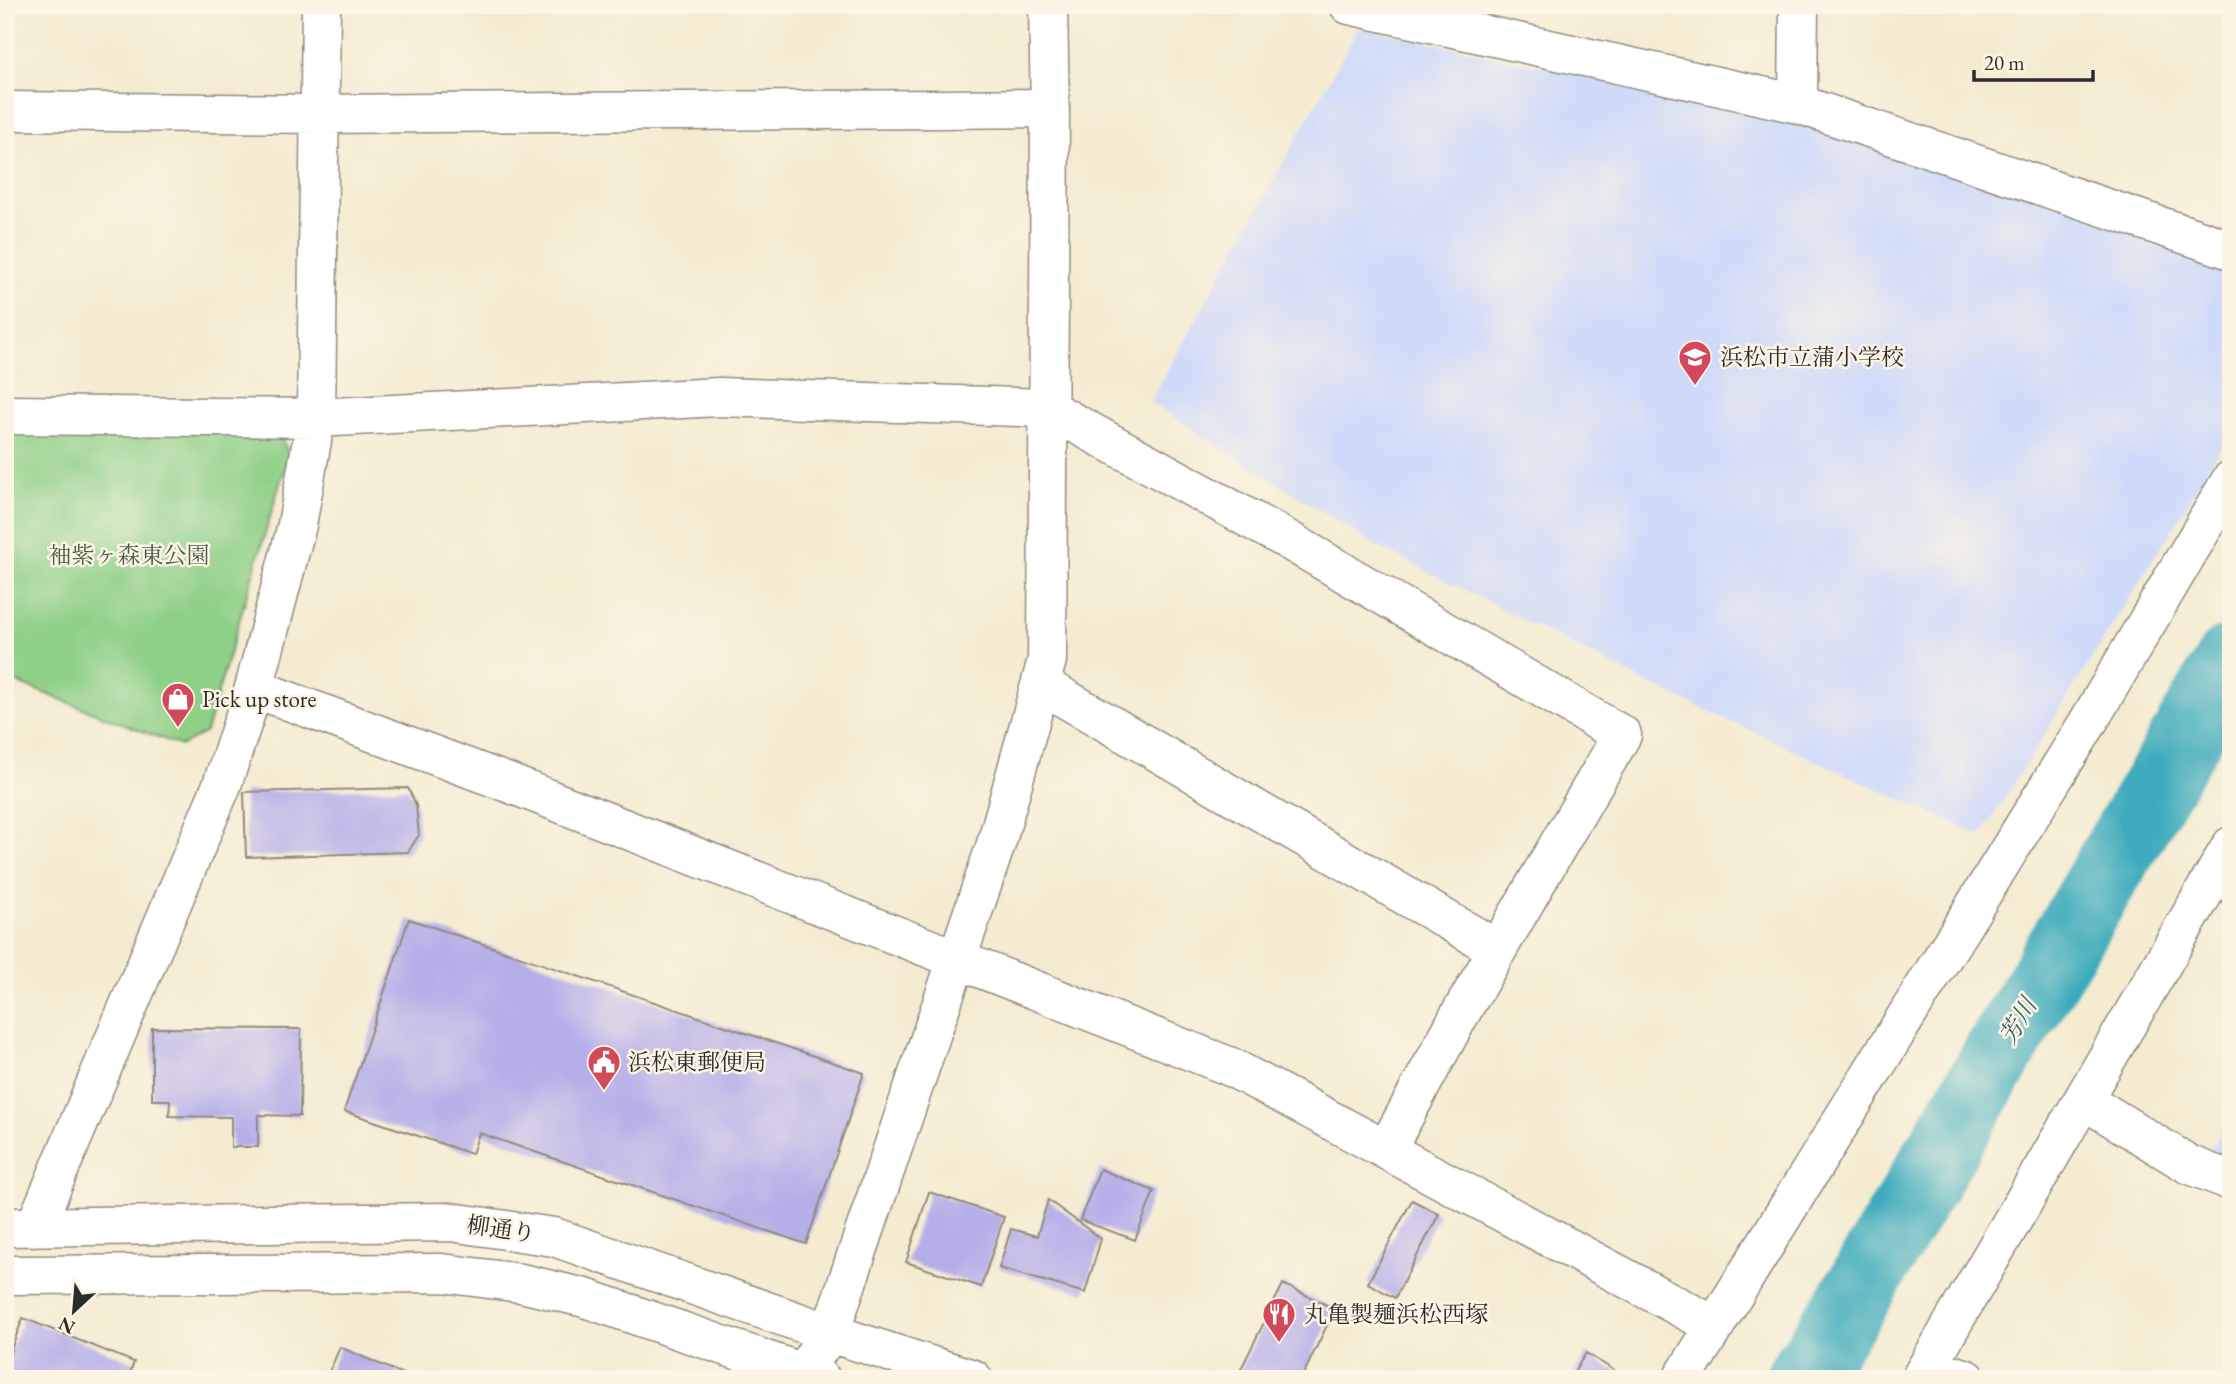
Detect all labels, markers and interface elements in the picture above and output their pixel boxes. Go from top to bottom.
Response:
scale bar [1974,38,2092,82]
text: 20 m [1984,49,2025,76]
school or university icon: 浜松市立蒲小学校 [1676,338,1714,387]
place label: 浜松市立蒲小学校 [1720,342,1904,372]
park label: 袖紫ヶ森東公園 [49,540,210,570]
shop icon: Pick up store [159,680,197,729]
place label: Pick up store [202,684,316,714]
water label: 芳川 [1992,990,2045,1049]
public building icon: 浜松東郵便局 [585,1043,623,1092]
place label: 浜松東郵便局 [628,1047,766,1077]
street label: 柳通り [465,1209,537,1249]
north arrow [38,1276,108,1346]
restaurant icon: 丸亀製麺浜松西塚 [1260,1295,1298,1344]
place label: 丸亀製麺浜松西塚 [1304,1299,1488,1329]
text: N [54,1311,79,1340]

